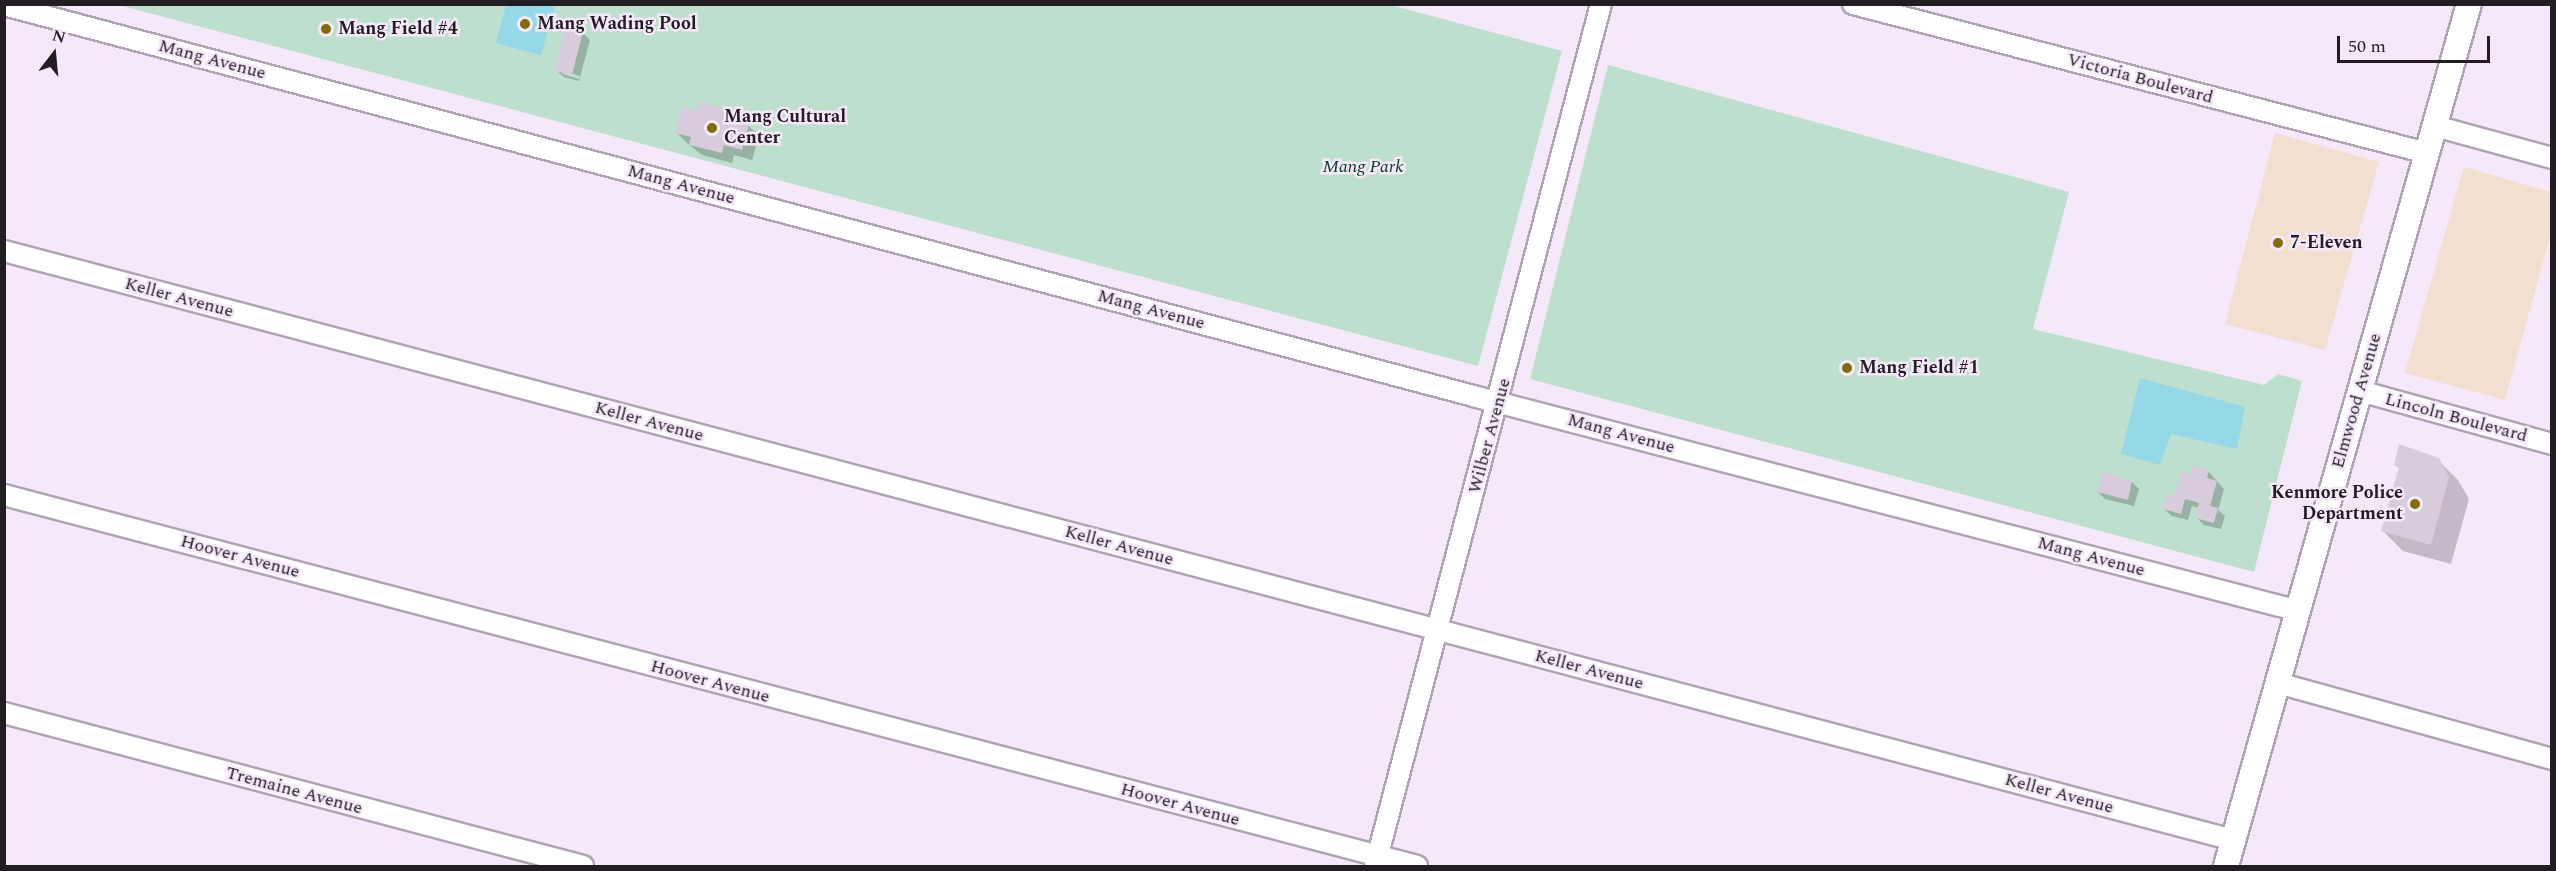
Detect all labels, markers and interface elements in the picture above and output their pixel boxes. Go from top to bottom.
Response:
place label: Mang Wading Pool [537,13,697,35]
marker: Mang Wading Pool [518,17,532,31]
place label: Mang Field #4 [338,18,458,40]
marker: Mang Field #4 [319,22,333,36]
text: N [49,23,69,50]
north arrow [24,24,84,84]
scale bar [2340,24,2493,62]
text: 50 m [2348,33,2386,60]
street label: Mang Avenue [156,35,268,85]
street label: Victoria Boulevard [2065,49,2215,109]
place label: Mang Cultural Center [724,107,846,150]
marker: Mang Cultural Center [705,121,719,135]
park label: Mang Park [1322,156,1404,178]
street label: Mang Avenue [625,160,737,210]
place label: 7-Eleven [2290,232,2363,254]
marker: 7-Eleven [2271,236,2285,250]
street label: Keller Avenue [122,273,236,323]
street label: Mang Avenue [1095,285,1207,335]
street label: Elmwood Avenue [2327,331,2387,471]
place label: Mang Field #1 [1859,357,1979,379]
marker: Mang Field #1 [1840,361,1854,375]
street label: Wilber Avenue [1464,376,1516,496]
street label: Lincoln Boulevard [2382,389,2530,447]
street label: Keller Avenue [592,397,706,447]
street label: Mang Avenue [1565,409,1677,459]
place label: Kenmore Police Department [2271,483,2403,526]
marker: Kenmore Police Department [2408,497,2422,511]
street label: Keller Avenue [1062,521,1176,571]
street label: Hoover Avenue [178,531,302,583]
street label: Mang Avenue [2035,532,2147,582]
street label: Keller Avenue [1532,645,1646,695]
street label: Hoover Avenue [648,656,772,708]
street label: Tremaine Avenue [223,762,365,820]
street label: Keller Avenue [2002,769,2116,819]
street label: Hoover Avenue [1118,779,1242,831]

